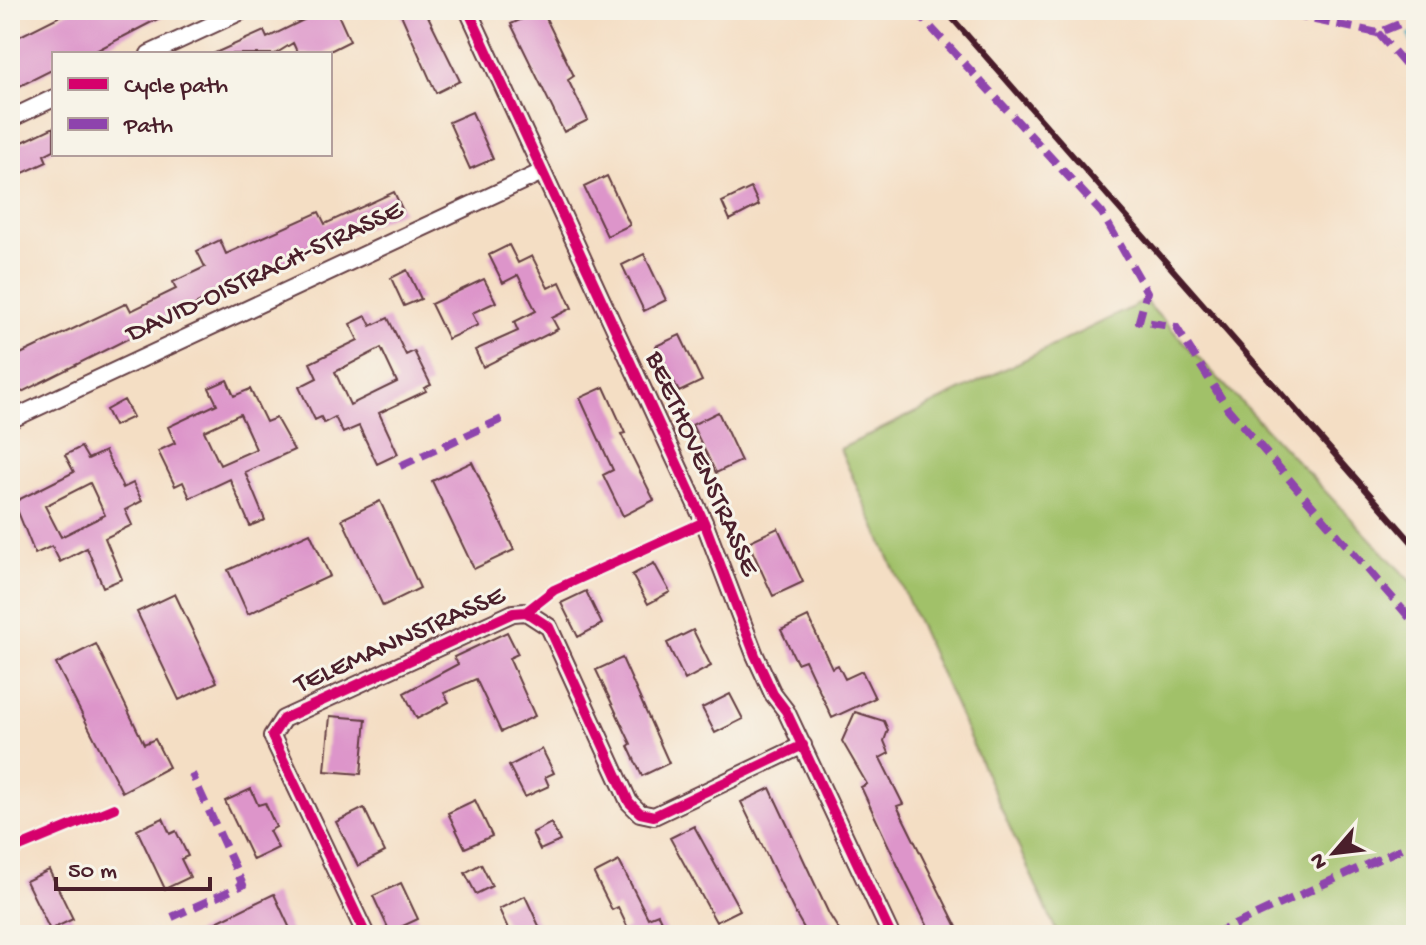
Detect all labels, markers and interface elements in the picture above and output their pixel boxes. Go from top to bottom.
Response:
legend [52,52,332,156]
text: Cycle path [124,73,228,102]
text: Path [123,113,173,142]
street label: DAVID-OISTRACH-STRASSE [120,194,410,352]
street label: BEETHOVENSTRASSE [636,346,766,583]
street label: TELEMANNSTRASSE [288,579,512,703]
north arrow [1294,813,1374,893]
scale bar [56,841,210,891]
text: N [1305,848,1335,873]
text: 50 m [68,858,117,887]

